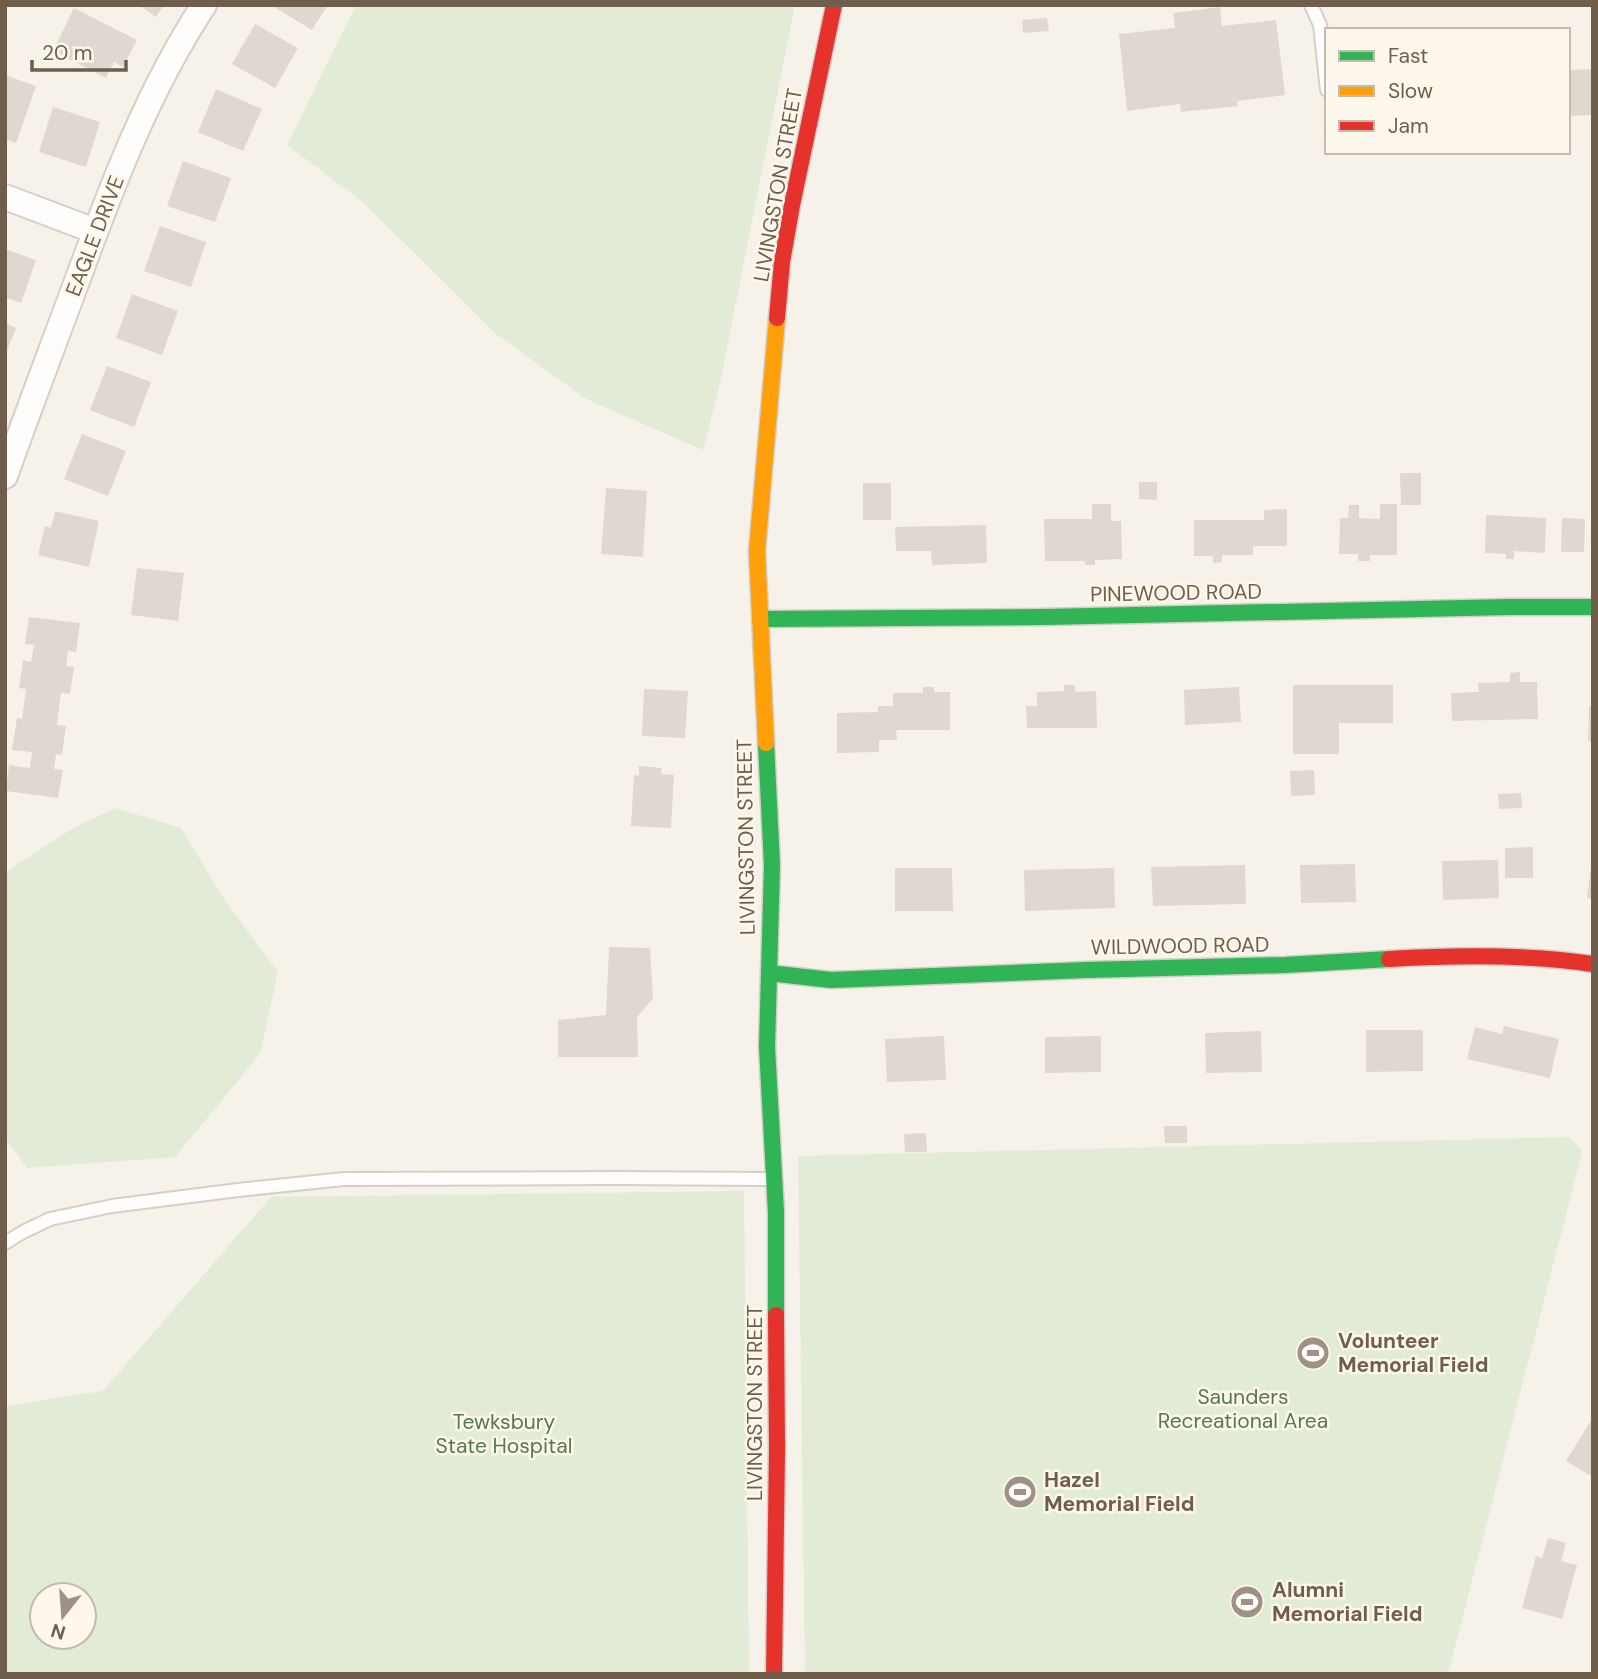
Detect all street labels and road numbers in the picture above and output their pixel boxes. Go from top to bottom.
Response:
street label: LIVINGSTON STREET [747,86,809,284]
street label: EAGLE DRIVE [59,172,131,300]
street label: PINEWOOD ROAD [1090,578,1262,608]
street label: LIVINGSTON STREET [730,738,762,935]
street label: WILDWOOD ROAD [1090,930,1270,962]
street label: LIVINGSTON STREET [741,1305,769,1501]

